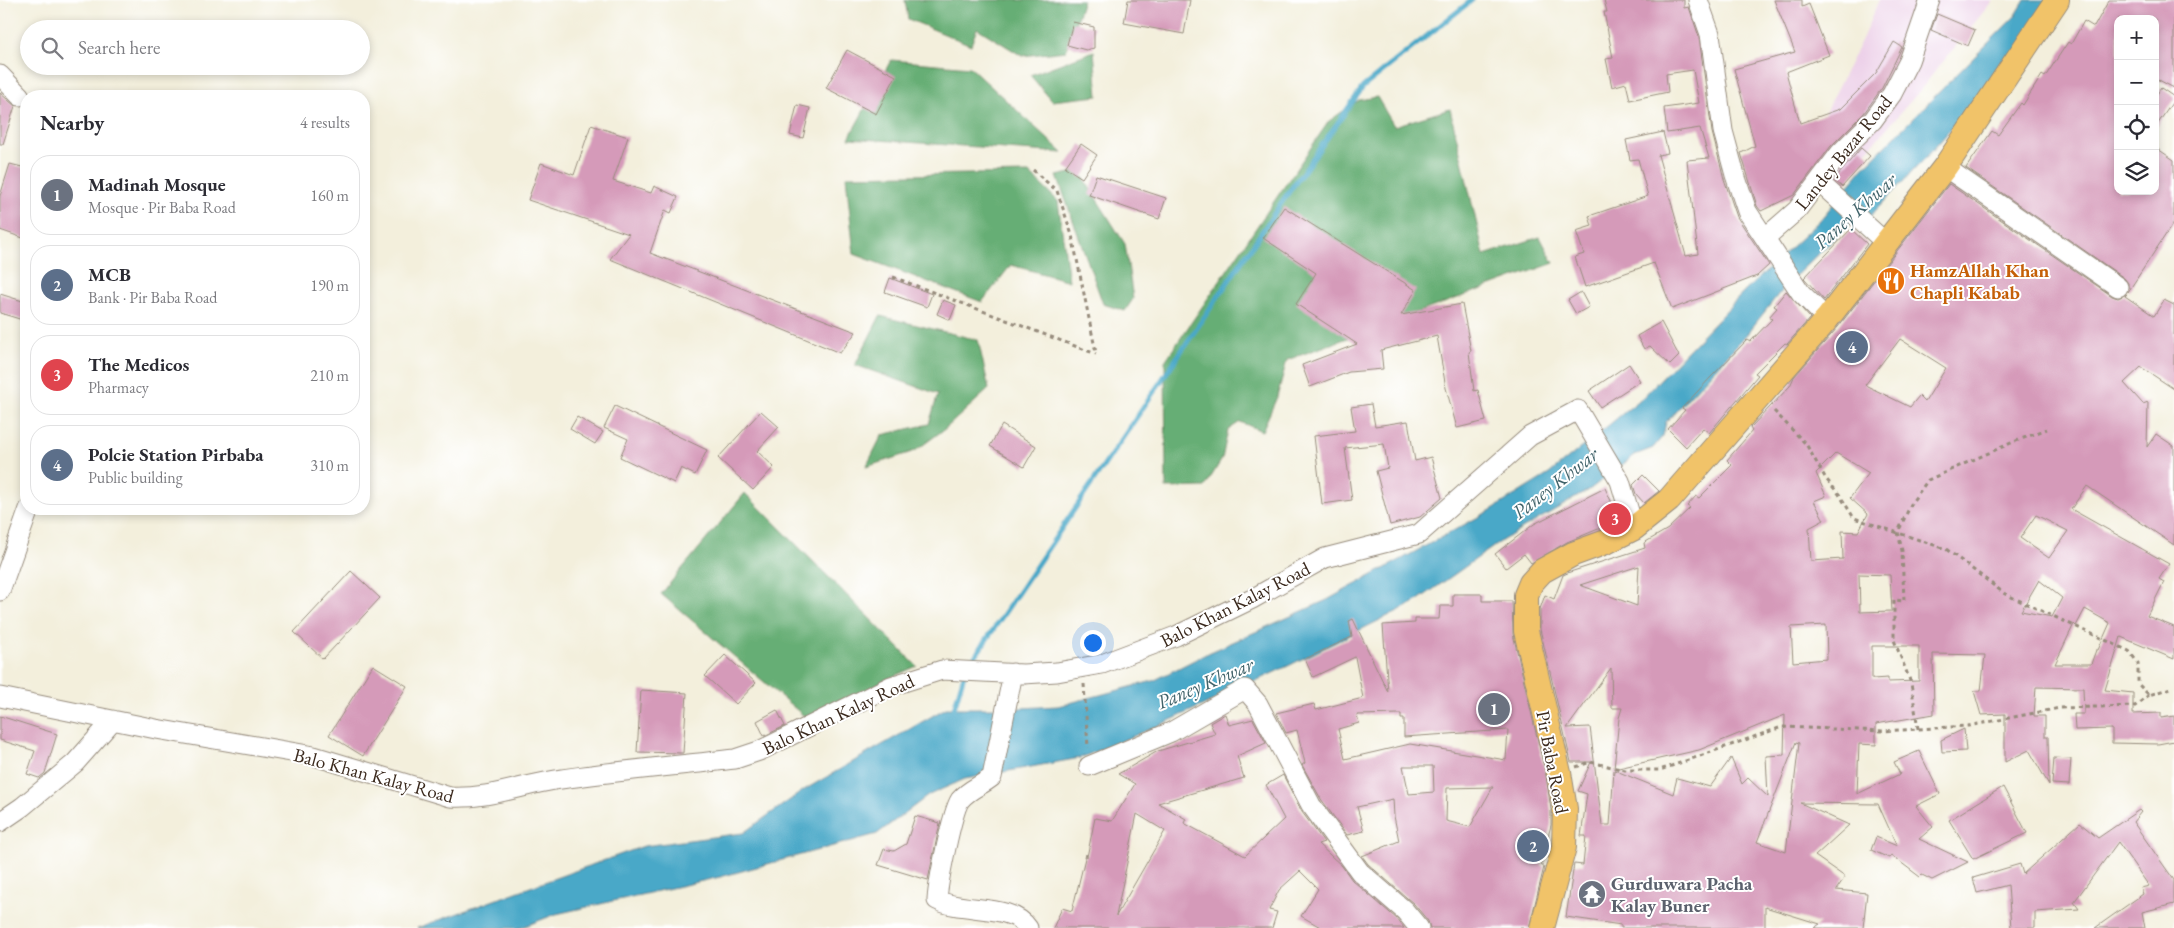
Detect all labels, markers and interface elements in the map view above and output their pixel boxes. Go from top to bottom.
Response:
map controls [2114,15,2159,195]
button: + [2114,15,2159,60]
search box [20,20,370,75]
icon: search [38,34,66,62]
text: Search here [78,35,160,60]
button: − [2114,60,2159,105]
street label: Landey Bazar Road [1789,89,1898,215]
button: locate [2114,105,2159,150]
text: Nearby [40,109,104,136]
text: 4 results [300,112,350,133]
button: layers [2114,150,2159,195]
water label: Paney Khwar [1808,166,1903,255]
text: Madinah Mosque [88,172,226,197]
text: 1 [53,185,61,206]
text: 160 m [310,185,349,206]
text: Mosque · Pir Baba Road [88,197,236,218]
place label: HamzAllah Khan Chapli Kabab [1910,258,2050,305]
text: MCB [88,262,131,287]
restaurant icon: HamzAllah Khan Chapli Kabab [1876,266,1906,296]
text: 2 [53,275,61,296]
text: 190 m [310,275,349,296]
text: Bank · Pir Baba Road [88,287,217,308]
pin: 4 [1836,328,1868,366]
text: The Medicos [88,352,189,377]
text: 3 [53,365,61,386]
text: 210 m [310,365,349,386]
text: Pharmacy [88,377,149,398]
water label: Paney Khwar [1507,440,1605,525]
text: Polcie Station Pirbaba [88,442,264,467]
text: 4 [53,455,61,476]
text: 310 m [310,455,349,476]
text: Public building [88,467,183,488]
pin: 3 [1599,500,1631,538]
street label: Balo Khan Kalay Road [1156,556,1315,653]
your location [1080,630,1106,656]
water label: Paney Khwar [1153,650,1259,715]
street label: Balo Khan Kalay Road [758,668,919,761]
pin: 1 [1478,690,1510,728]
street label: Pir Baba Road [1530,708,1575,816]
street label: Balo Khan Kalay Road [291,742,457,809]
pin: 2 [1517,827,1549,865]
place label: Gurduwara Pacha Kalay Buner [1611,871,1753,918]
temple icon: Gurduwara Pacha Kalay Buner [1577,879,1607,909]

